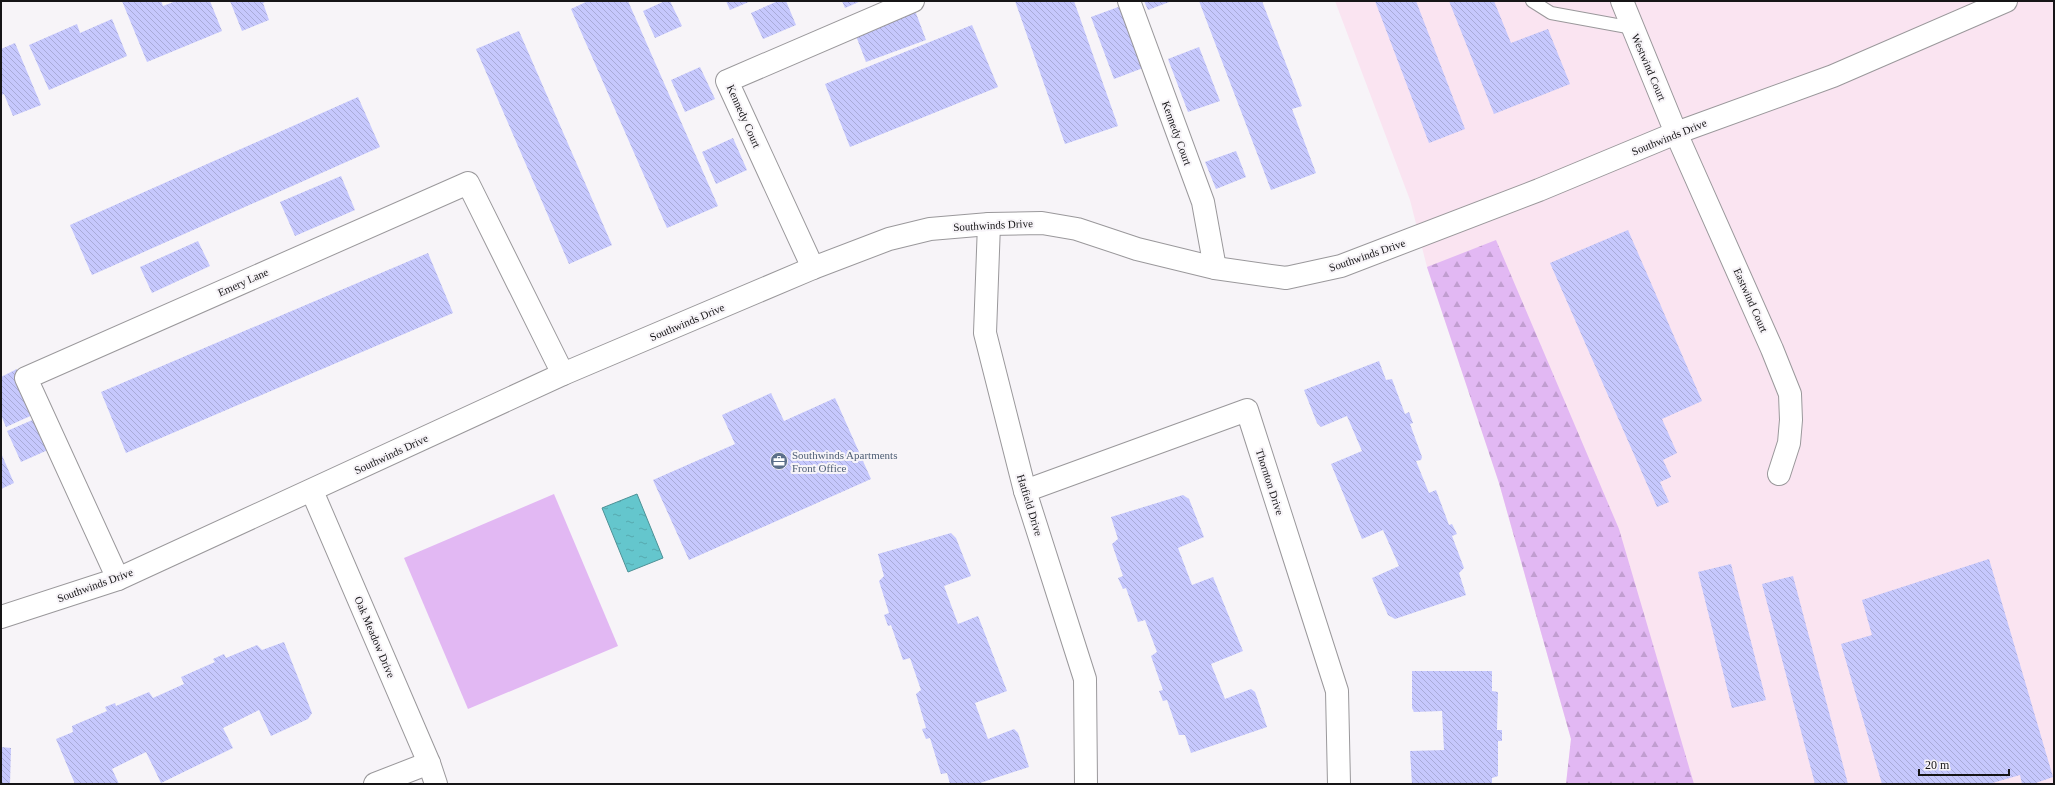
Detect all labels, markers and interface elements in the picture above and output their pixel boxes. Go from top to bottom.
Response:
street label: Westwind Court [1630,32,1668,102]
street label: Kennedy Court [725,83,763,149]
street label: Kennedy Court [1160,99,1194,167]
street label: Southwinds Drive [1630,116,1708,158]
street label: Southwinds Drive [953,217,1033,233]
street label: Southwinds Drive [1327,236,1407,274]
street label: Emery Lane [216,265,270,298]
street label: Eastwind Court [1732,266,1770,334]
street label: Southwinds Drive [648,301,726,343]
street label: Southwinds Drive [352,432,430,476]
street label: Thornton Drive [1254,447,1286,517]
place label: Southwinds Apartments Front Office [792,449,897,474]
office icon: Southwinds Apartments Front Office [769,451,789,471]
street label: Hatfield Drive [1015,473,1045,537]
street label: Southwinds Drive [55,566,135,604]
street label: Oak Meadow Drive [352,594,398,680]
scale bar [1919,751,2009,777]
text: 20 m [1925,758,1950,772]

